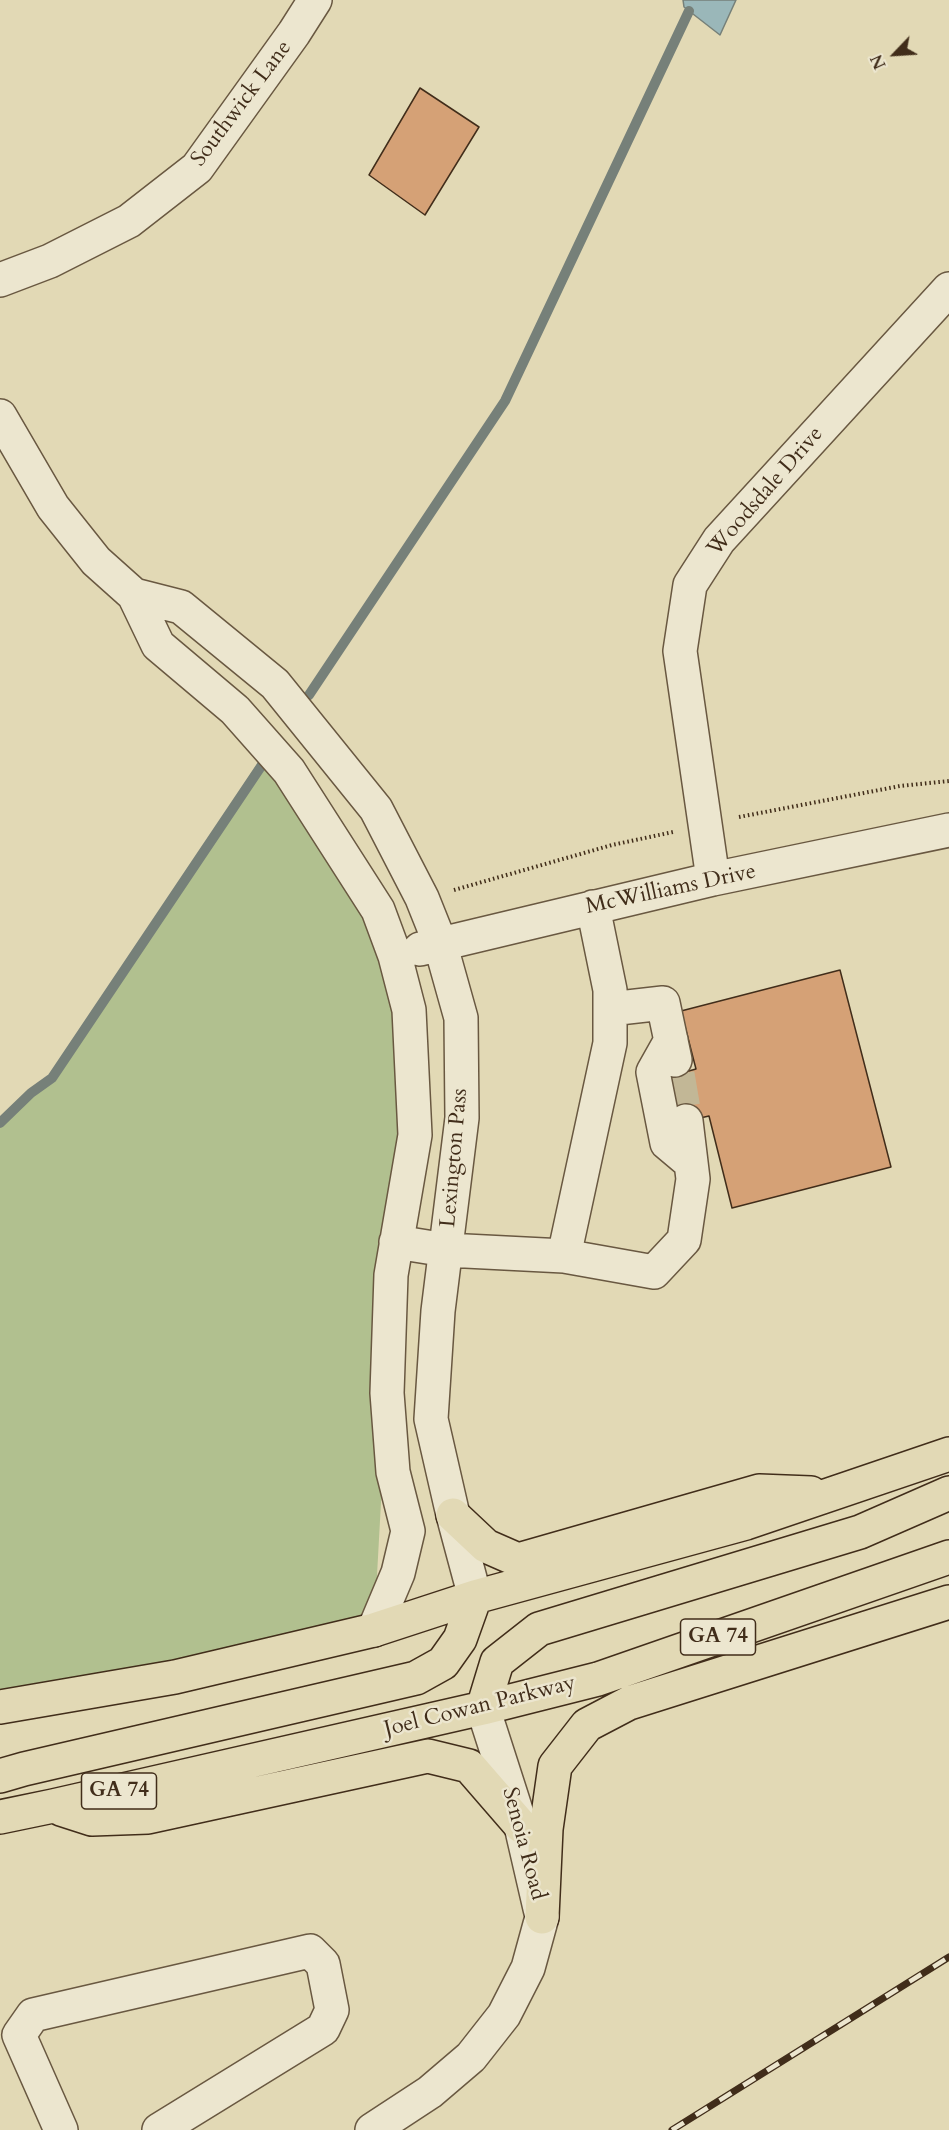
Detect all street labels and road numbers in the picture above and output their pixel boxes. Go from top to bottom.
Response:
street label: Southwick Lane [186,36,298,172]
street label: Woodsdale Drive [703,422,829,562]
street label: McWilliams Drive [584,859,758,921]
street label: Lexington Pass [436,1087,474,1229]
road number: GA 74 [680,1619,756,1655]
street label: Joel Cowan Parkway [382,1670,578,1744]
road number: GA 74 [82,1773,156,1809]
street label: Senoia Road [495,1785,551,1903]

